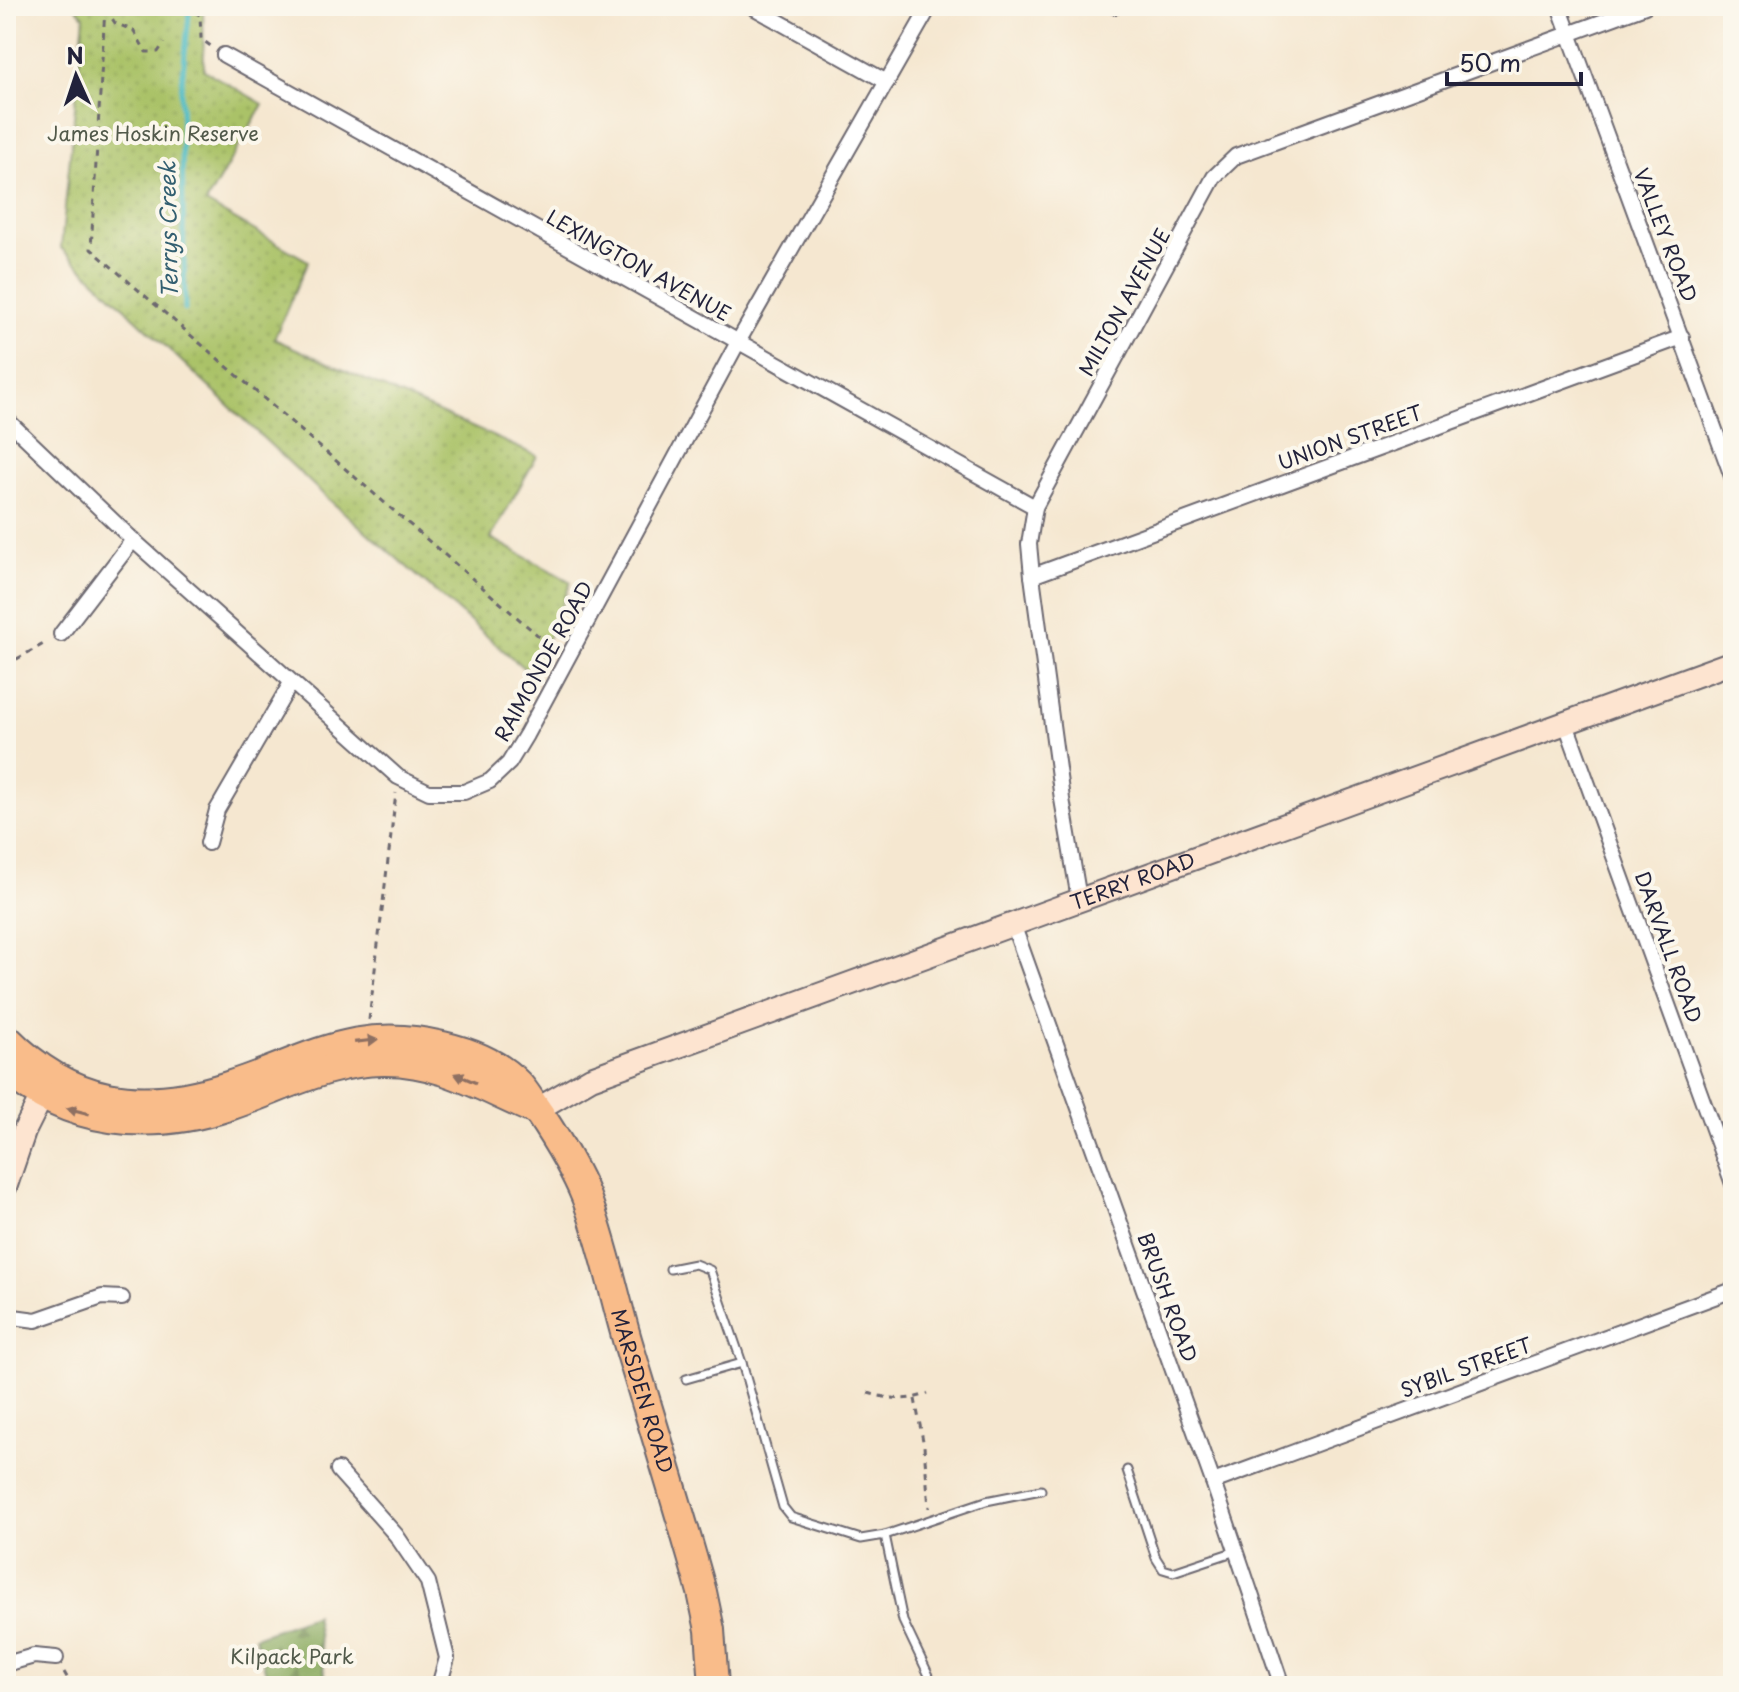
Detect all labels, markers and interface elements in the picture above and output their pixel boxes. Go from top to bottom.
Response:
north arrow [36,36,116,116]
scale bar [1447,36,1581,86]
text: N [65,38,84,71]
text: 50 m [1459,44,1521,80]
park label: James Hoskin Reserve [47,118,259,148]
water label: Terrys Creek [149,160,185,299]
street label: VALLEY ROAD [1627,164,1705,306]
street label: LEXINGTON AVENUE [541,202,737,328]
street label: MILTON AVENUE [1071,223,1177,381]
street label: UNION STREET [1273,397,1427,477]
street label: RAIMONDE ROAD [486,575,600,747]
street label: TERRY ROAD [1066,844,1199,917]
street label: DARVALL ROAD [1628,867,1710,1027]
one-way arrow [354,1034,379,1047]
one-way arrow [453,1071,477,1084]
one-way arrow [65,1104,90,1116]
street label: BRUSH ROAD [1131,1228,1205,1366]
street label: MARSDEN ROAD [604,1305,682,1477]
street label: SYBIL STREET [1396,1329,1536,1405]
park label: Kilpack Park [230,1641,354,1671]

